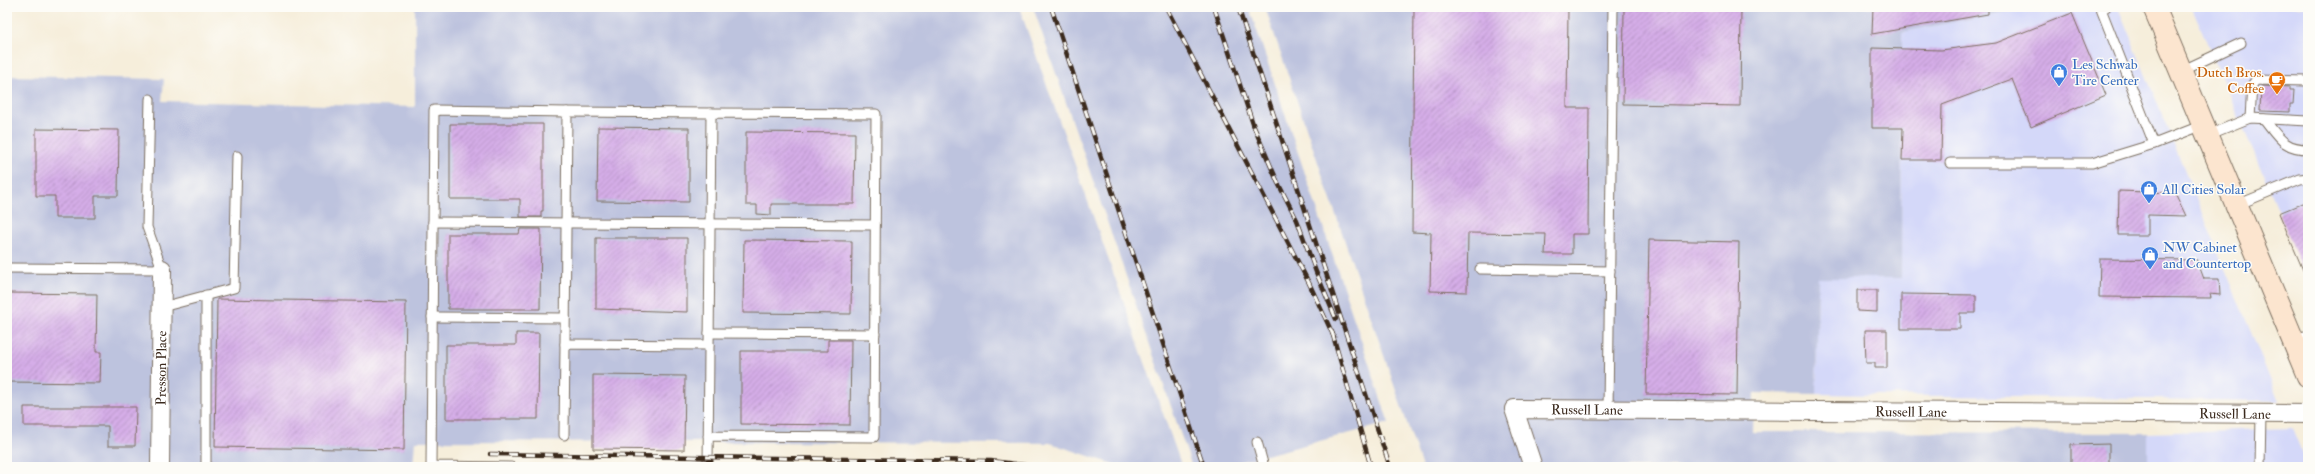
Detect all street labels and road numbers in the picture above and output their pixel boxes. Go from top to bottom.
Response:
street label: Presson Place [152,330,170,405]
street label: Russell Lane [1551,401,1623,418]
street label: Russell Lane [1875,403,1947,420]
street label: Russell Lane [2199,405,2271,422]

